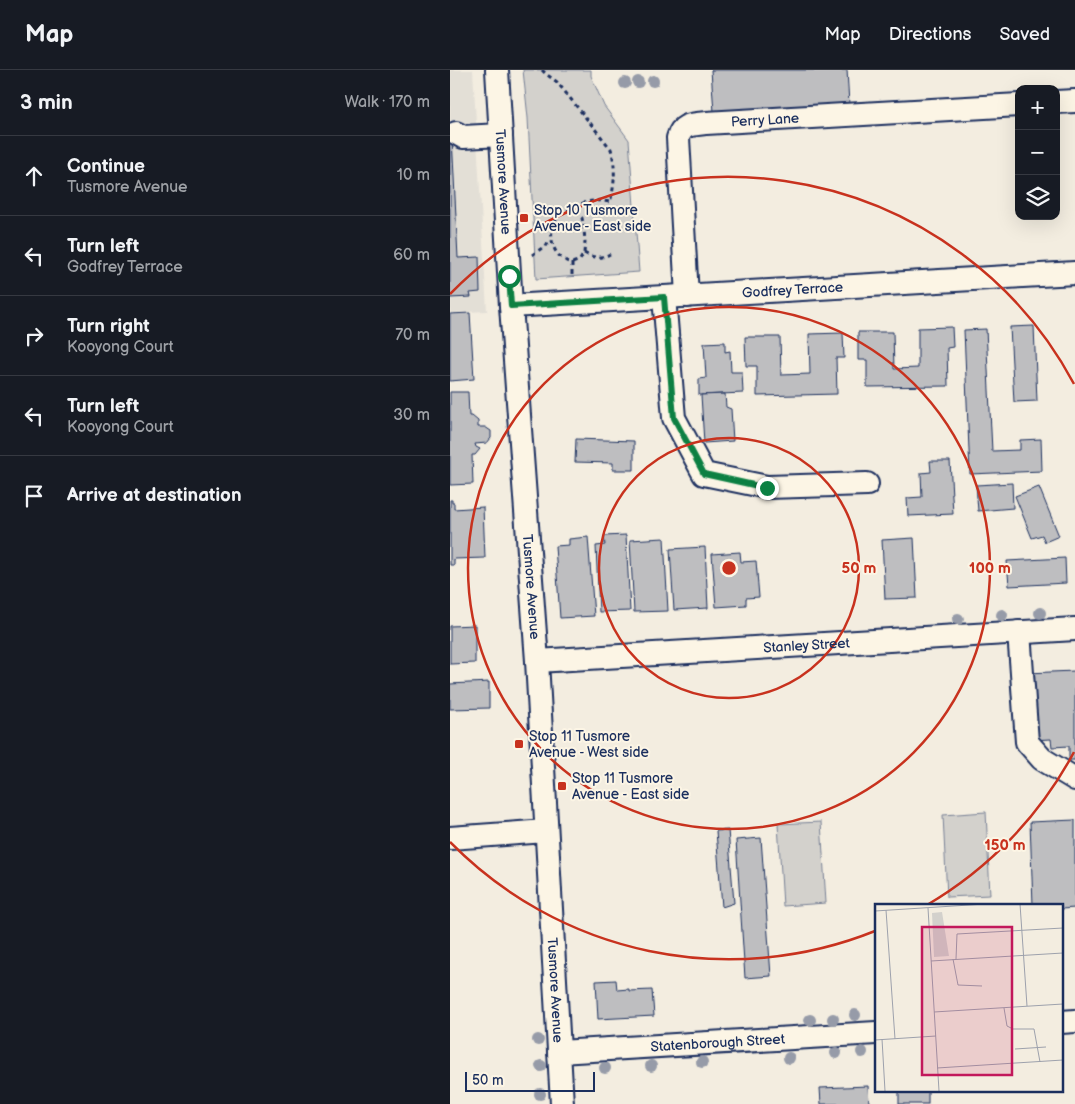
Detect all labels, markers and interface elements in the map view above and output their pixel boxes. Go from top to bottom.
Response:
text: Map [25,20,73,49]
text: Map [825,24,861,45]
text: Directions [889,24,971,45]
text: Saved [999,24,1050,45]
map controls [1015,85,1060,220]
button: + [1015,85,1060,130]
text: 3 min [20,90,73,115]
text: Walk · 170 m [344,93,430,112]
street label: Perry Lane [730,110,800,131]
street label: Tusmore Avenue [492,129,515,235]
button: − [1015,130,1060,175]
text: Continue [67,155,145,178]
icon: ahead [20,162,48,190]
text: 10 m [397,166,430,185]
button: layers [1015,175,1060,220]
text: Tusmore Avenue [67,178,188,197]
place label: Stop 10 Tusmore Avenue - East side [534,202,651,235]
marker: Stop 10 Tusmore Avenue - East side [518,212,530,224]
text: Turn left [67,235,139,258]
icon: left [20,242,48,270]
text: 60 m [393,246,430,265]
text: Godfrey Terrace [67,258,183,277]
route start [498,265,521,288]
street label: Godfrey Terrace [741,279,844,301]
text: Turn right [67,315,150,338]
icon: right [20,322,48,350]
text: 70 m [395,326,430,345]
text: Kooyong Court [67,338,174,357]
text: Turn left [67,395,139,418]
icon: left [20,402,48,430]
text: 30 m [393,406,430,425]
text: Kooyong Court [67,418,174,437]
route end [756,477,779,500]
icon: arrive [20,482,48,510]
text: Arrive at destination [67,484,242,507]
street label: Tusmore Avenue [519,534,543,640]
centre of rings [720,559,738,577]
text: 50 m [842,559,877,578]
text: 100 m [969,559,1011,578]
street label: Stanley Street [763,634,851,657]
place label: Stop 11 Tusmore Avenue - West side [529,728,649,761]
marker: Stop 11 Tusmore Avenue - West side [513,738,525,750]
place label: Stop 11 Tusmore Avenue - East side [572,770,689,803]
marker: Stop 11 Tusmore Avenue - East side [556,780,568,792]
text: 150 m [984,836,1026,855]
inset map [875,904,1062,1092]
street label: Tusmore Avenue [544,937,567,1043]
street label: Statenborough Street [650,1030,786,1055]
scale bar [465,1069,595,1092]
text: 50 m [472,1072,504,1089]

